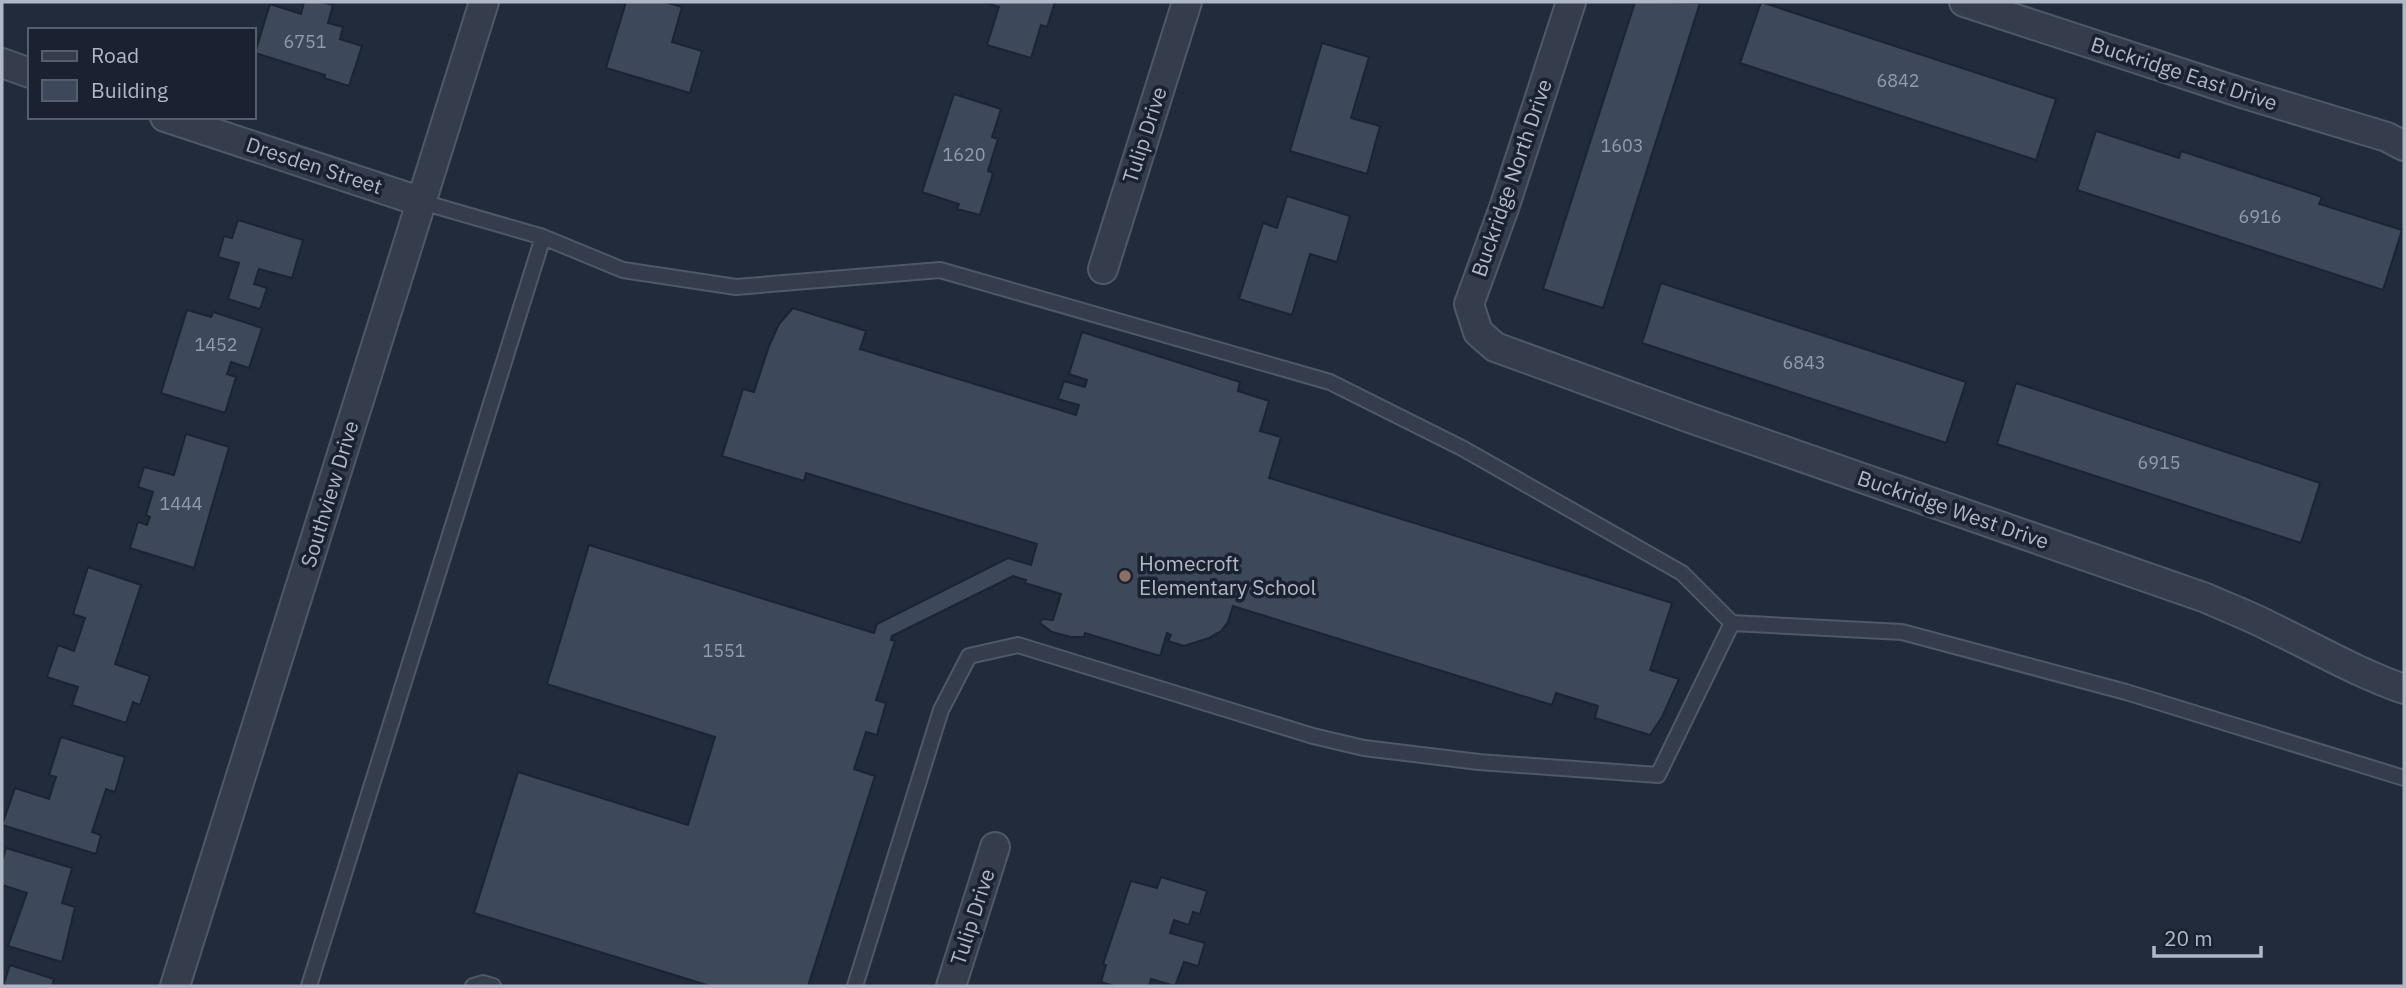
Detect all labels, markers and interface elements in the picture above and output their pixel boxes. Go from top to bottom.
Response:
legend [28,28,256,119]
house number: 6751 [283,30,327,53]
street label: Buckridge East Drive [2088,30,2281,116]
text: Road [91,41,139,69]
house number: 6842 [1876,69,1920,92]
street label: Buckridge North Drive [1464,75,1558,280]
text: Building [91,76,168,104]
street label: Tulip Drive [1115,83,1173,186]
street label: Dresden Street [243,130,386,200]
house number: 1603 [1600,134,1644,157]
house number: 1620 [942,143,986,166]
house number: 6916 [2238,205,2282,228]
house number: 1452 [194,333,238,356]
house number: 6843 [1782,351,1826,374]
street label: Southview Drive [293,417,365,570]
house number: 6915 [2137,451,2181,474]
street label: Buckridge West Drive [1854,463,2053,555]
house number: 1444 [159,492,203,515]
place label: Homecroft Elementary School [1139,549,1316,601]
marker: Homecroft Elementary School [1117,568,1133,584]
house number: 1551 [702,639,746,662]
street label: Tulip Drive [943,865,1001,968]
scale bar [2154,914,2261,958]
text: 20 m [2164,924,2213,952]

